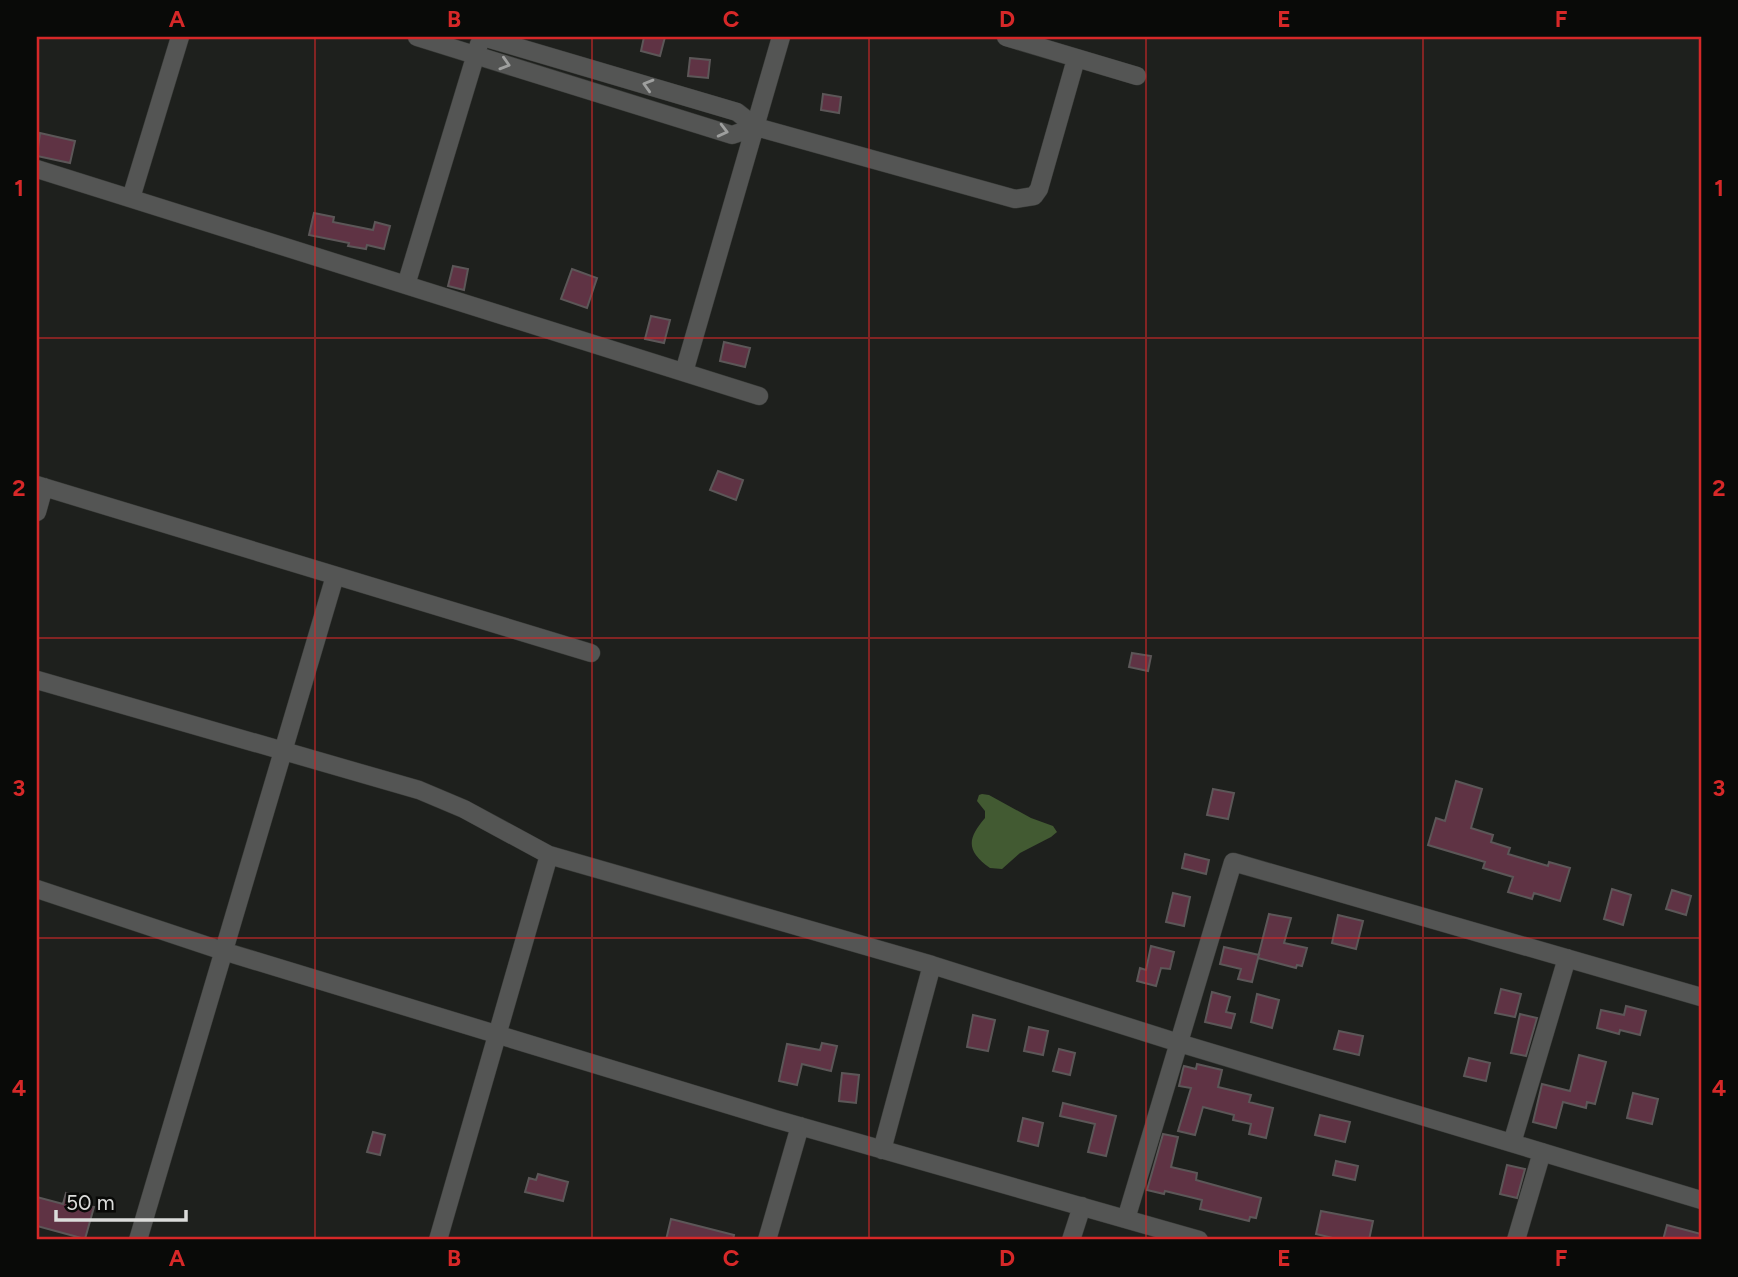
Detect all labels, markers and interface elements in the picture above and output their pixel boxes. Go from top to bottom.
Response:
text: A [169,5,186,33]
text: B [447,5,461,33]
text: C [723,5,740,33]
text: D [999,5,1015,33]
text: E [1277,5,1291,33]
text: F [1555,5,1568,33]
one-way arrow [499,56,511,71]
one-way arrow [642,79,654,94]
one-way arrow [716,123,728,137]
text: 1 [14,174,24,202]
text: 1 [1714,174,1724,202]
text: 2 [12,474,26,502]
text: 2 [1712,474,1726,502]
text: 3 [13,774,25,802]
text: 3 [1713,774,1725,802]
text: 4 [12,1074,26,1102]
text: 4 [1712,1074,1726,1102]
scale bar [56,1179,186,1223]
text: 50 m [66,1190,115,1215]
text: A [169,1244,186,1272]
text: B [447,1244,461,1272]
text: C [723,1244,740,1272]
text: D [999,1244,1015,1272]
text: E [1277,1244,1291,1272]
text: F [1555,1244,1568,1272]

